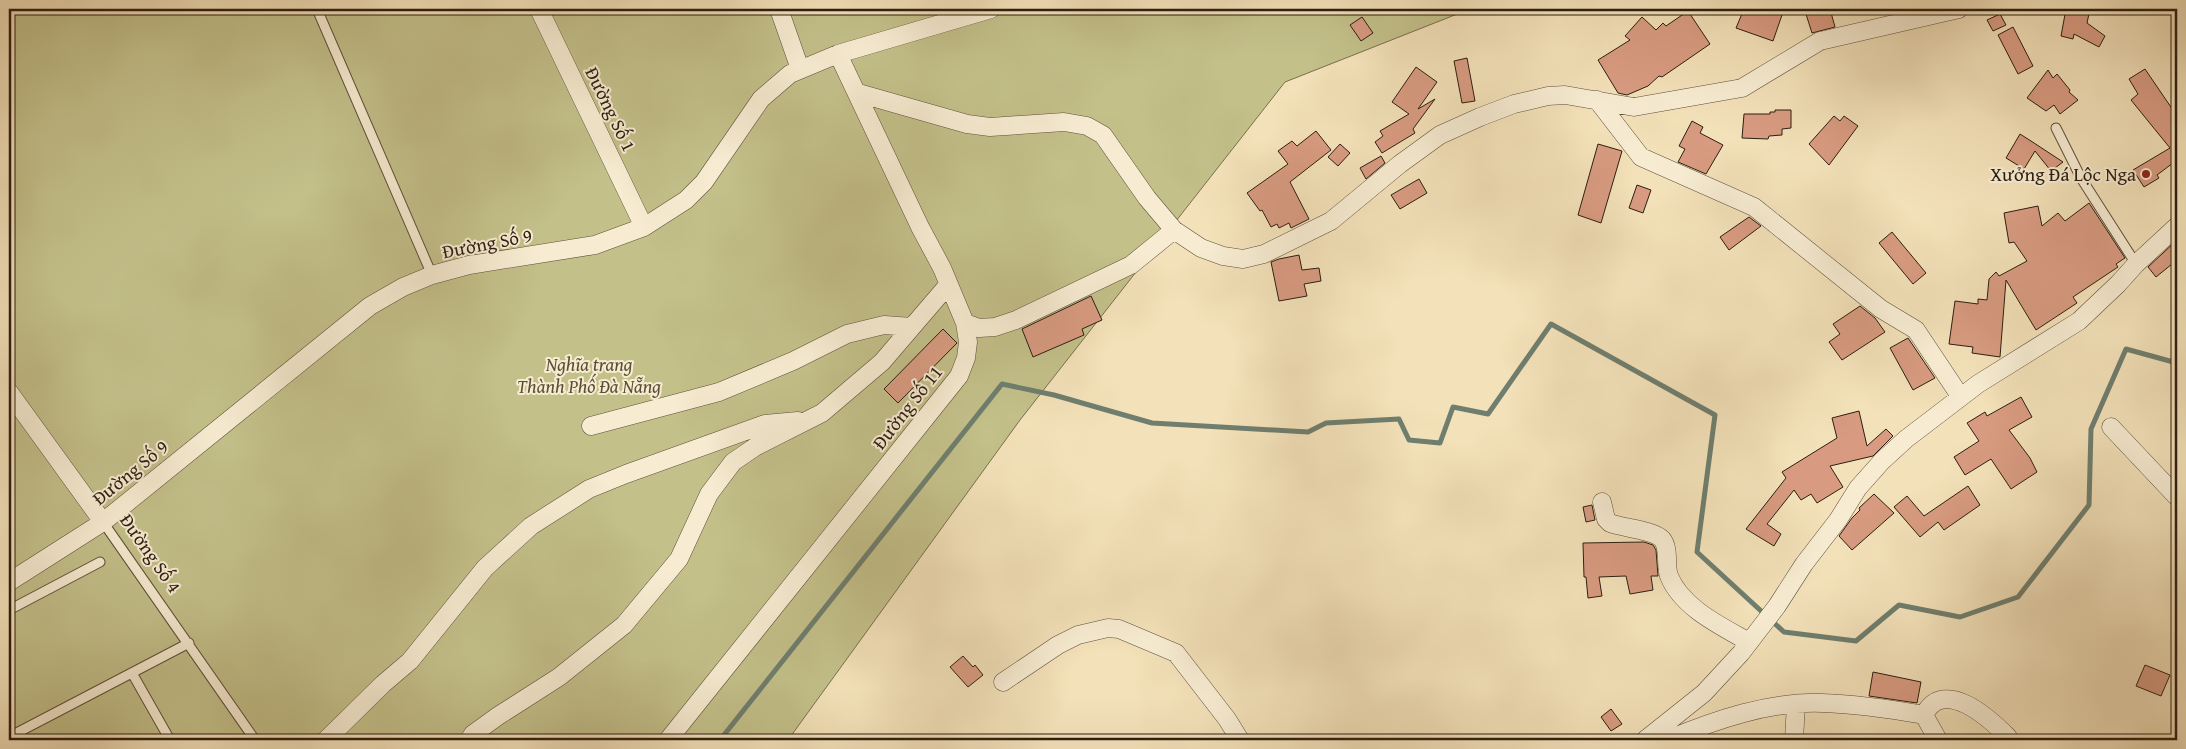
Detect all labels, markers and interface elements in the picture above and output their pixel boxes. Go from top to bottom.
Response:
street label: Đường Số 1 [579,62,643,156]
place label: Xưởng Đá Lộc Nga [1990,160,2136,188]
marker: Xưởng Đá Lộc Nga [2140,168,2152,180]
street label: Đường Số 9 [440,221,534,265]
park label: Nghĩa trang Thành Phố Đà Nẵng [517,350,661,400]
street label: Đường Số 11 [865,359,949,455]
street label: Đường Số 9 [86,433,174,511]
street label: Đường Số 4 [114,508,188,598]

